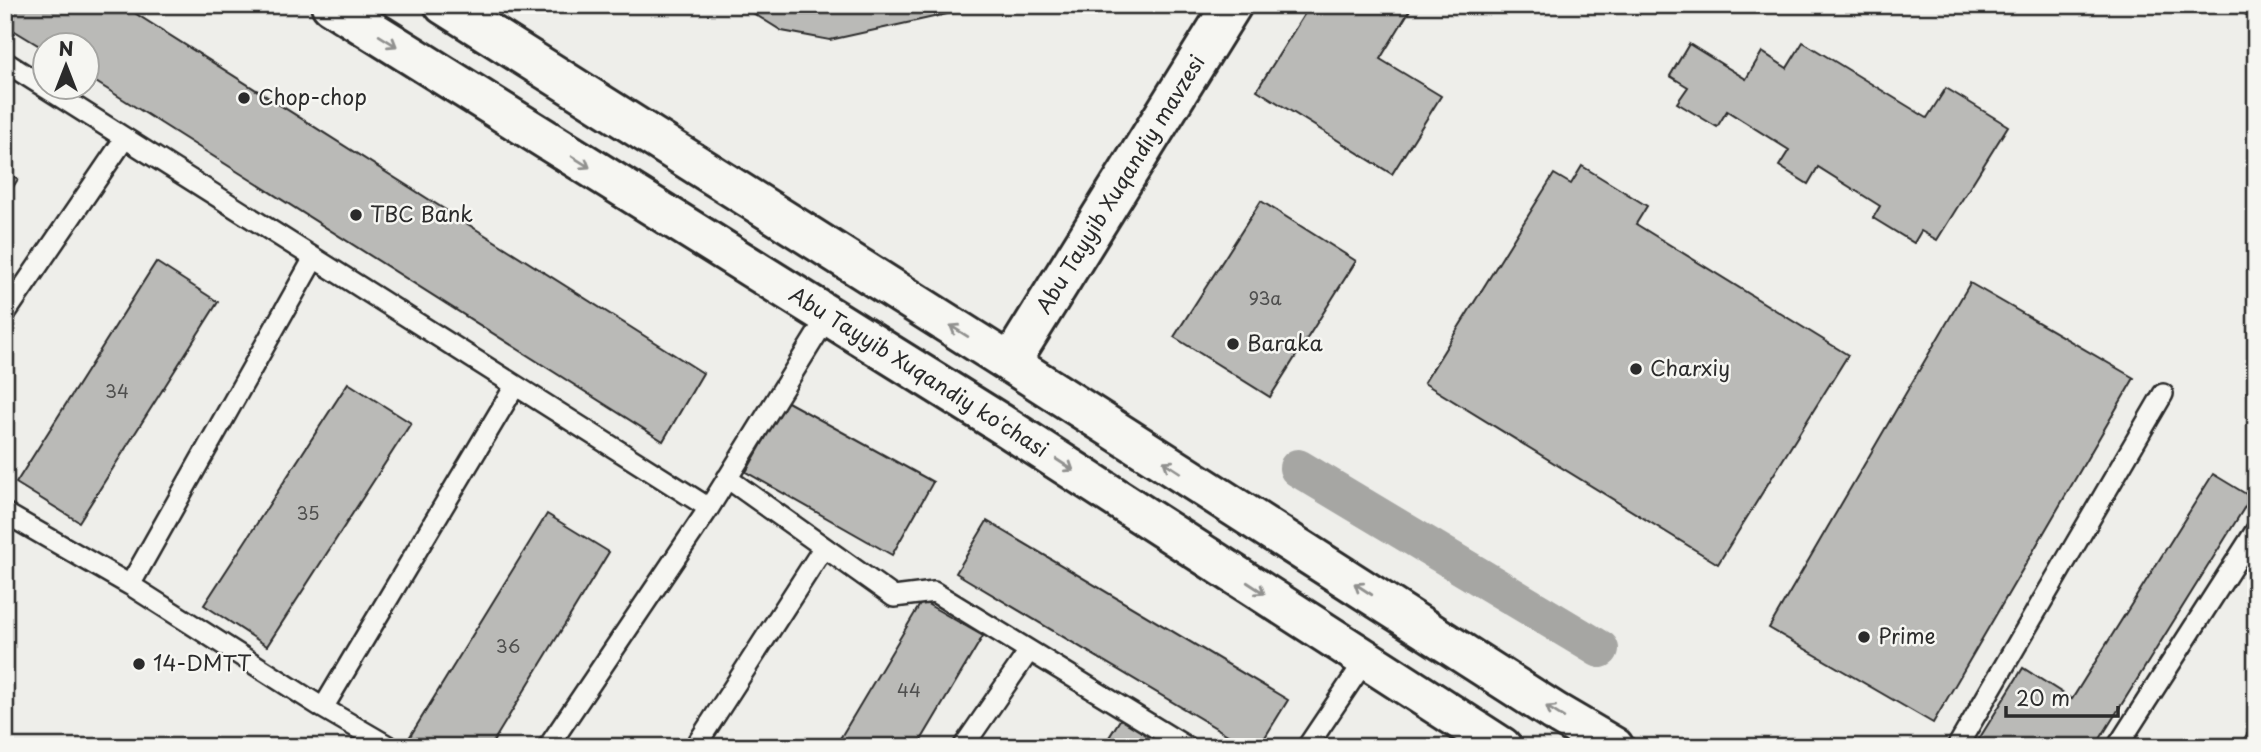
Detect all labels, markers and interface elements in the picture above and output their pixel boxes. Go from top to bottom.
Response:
north arrow [32,32,102,102]
text: N [58,34,74,62]
one-way arrow [378,35,398,49]
street label: Abu Tayyib Xuqandiy mavzesi [1027,48,1211,319]
place label: Chop-chop [258,80,367,112]
marker: Chop-chop [236,90,252,106]
one-way arrow [571,155,591,169]
place label: TBC Bank [370,197,473,229]
marker: TBC Bank [348,207,364,223]
street label: Abu Tayyib Xuqandiy ko'chasi [784,277,1056,464]
house number: 93a [1248,284,1282,311]
one-way arrow [950,324,970,338]
place label: Baraka [1247,326,1323,358]
marker: Baraka [1225,336,1241,352]
place label: Charxiy [1650,351,1730,383]
marker: Charxiy [1628,361,1644,377]
house number: 34 [105,377,129,404]
one-way arrow [1054,459,1074,473]
one-way arrow [1162,459,1182,473]
house number: 35 [296,499,320,526]
one-way arrow [1246,581,1265,596]
one-way arrow [1354,582,1374,596]
place label: Prime [1878,619,1936,651]
marker: Prime [1856,629,1872,645]
house number: 36 [496,632,520,659]
place label: 14-DMTT [153,646,252,678]
marker: 14-DMTT [131,656,147,672]
scale bar [2006,675,2118,719]
house number: 44 [897,676,921,703]
text: 20 m [2016,681,2070,713]
one-way arrow [1545,705,1565,719]

